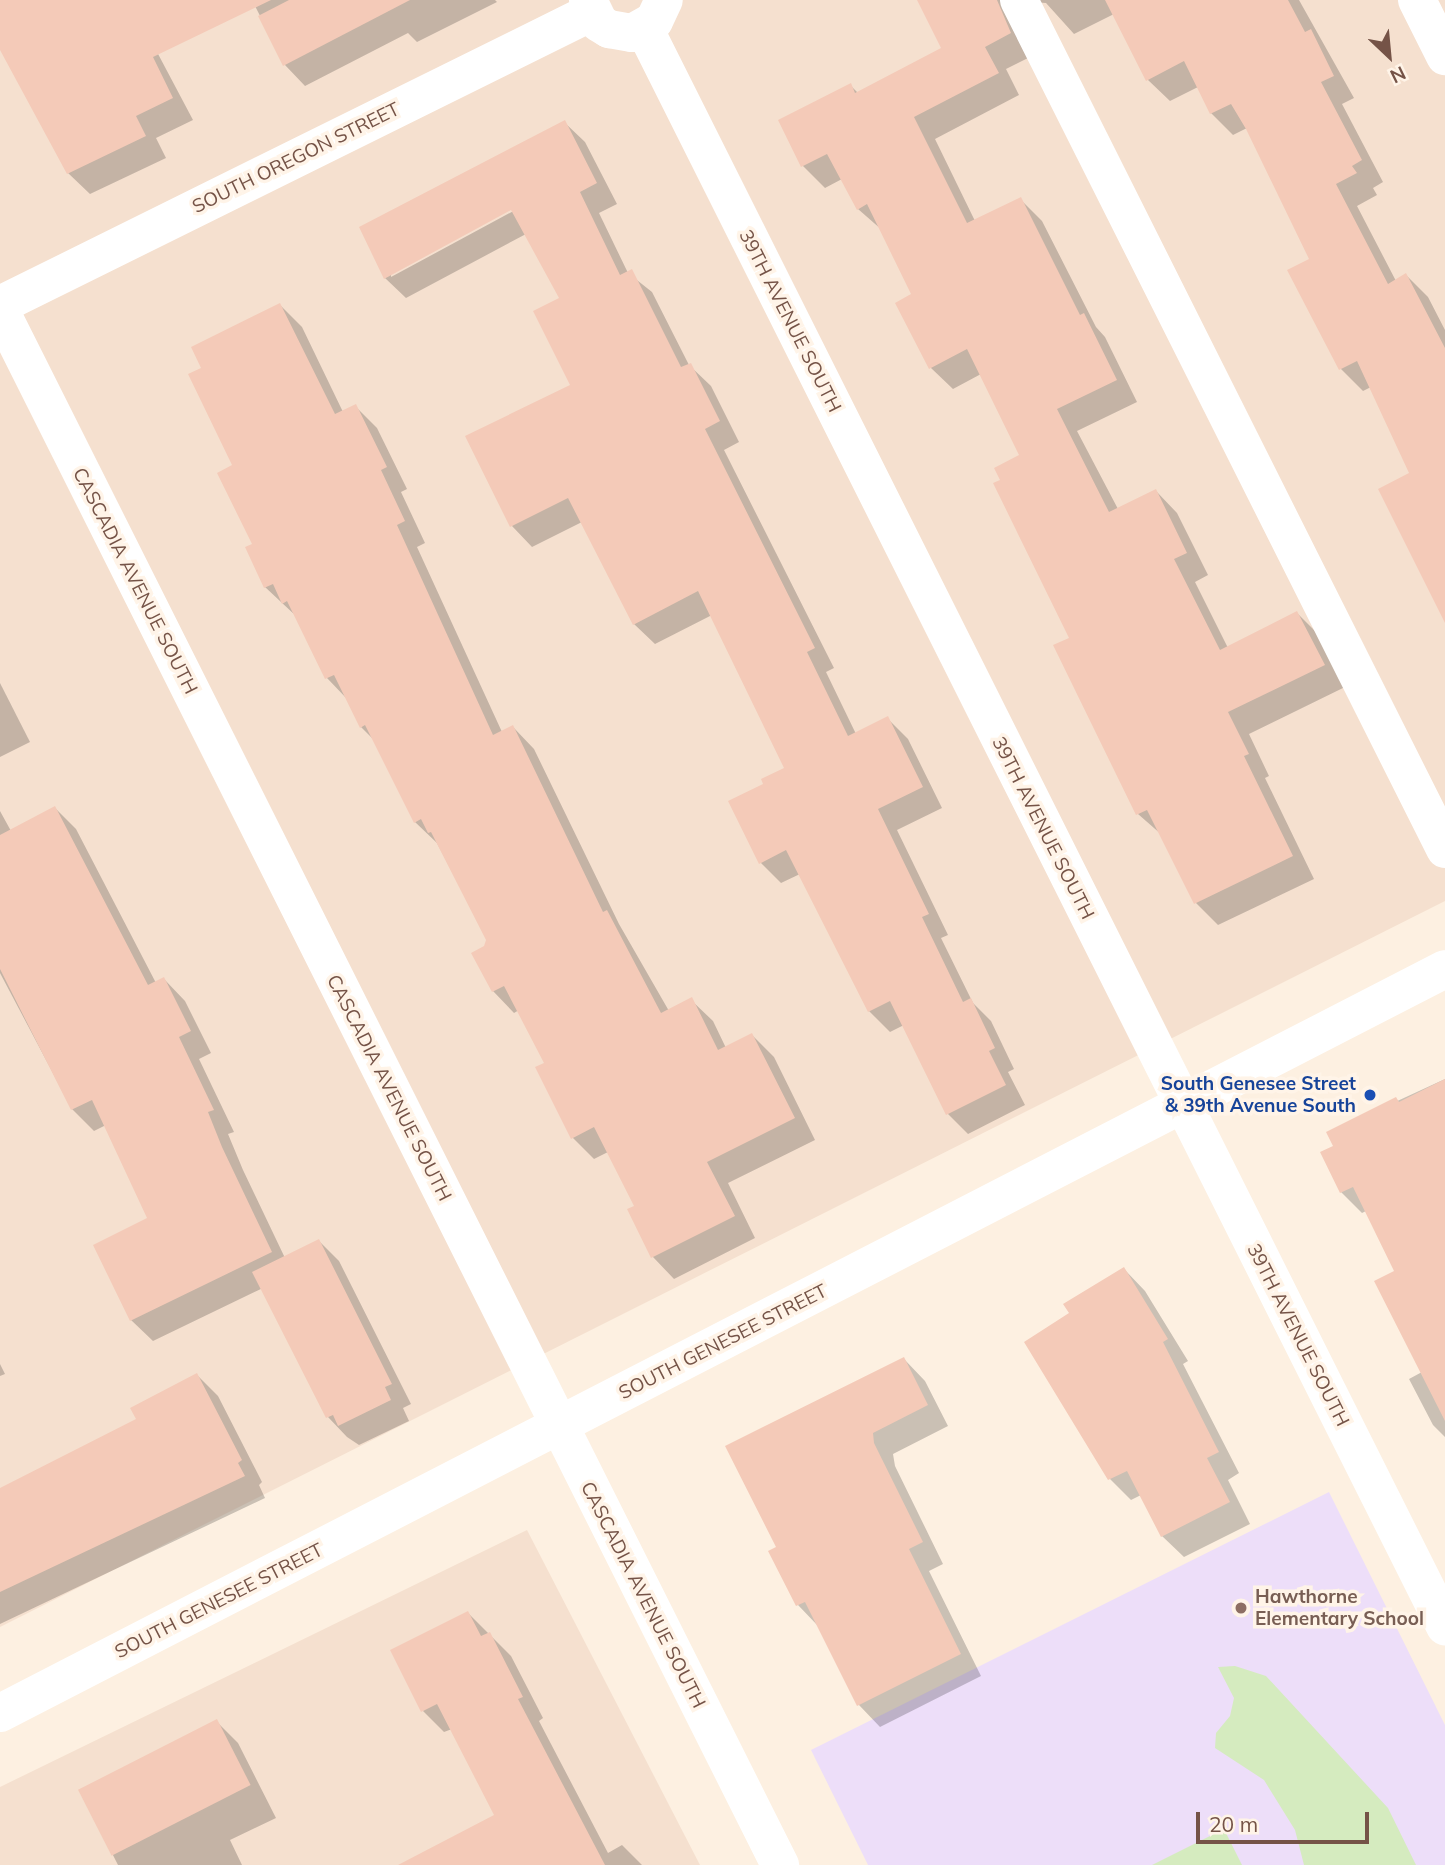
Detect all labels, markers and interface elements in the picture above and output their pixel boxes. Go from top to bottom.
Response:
north arrow [1354,21,1424,91]
text: N [1386,61,1410,89]
street label: SOUTH OREGON STREET [189,98,403,218]
street label: 39TH AVENUE SOUTH [734,226,846,416]
street label: CASCADIA AVENUE SOUTH [68,464,202,698]
street label: 39TH AVENUE SOUTH [987,733,1099,923]
street label: CASCADIA AVENUE SOUTH [322,971,456,1205]
place label: South Genesee Street & 39th Avenue South [1161,1073,1356,1117]
marker: South Genesee Street & 39th Avenue South [1362,1087,1378,1103]
street label: 39TH AVENUE SOUTH [1242,1240,1354,1430]
street label: SOUTH GENESEE STREET [615,1280,831,1404]
street label: CASCADIA AVENUE SOUTH [576,1478,710,1712]
street label: SOUTH GENESEE STREET [111,1539,327,1663]
place label: Hawthorne Elementary School [1255,1586,1424,1630]
marker: Hawthorne Elementary School [1233,1600,1249,1616]
scale bar [1200,1798,1373,1842]
text: 20 m [1209,1811,1258,1837]

